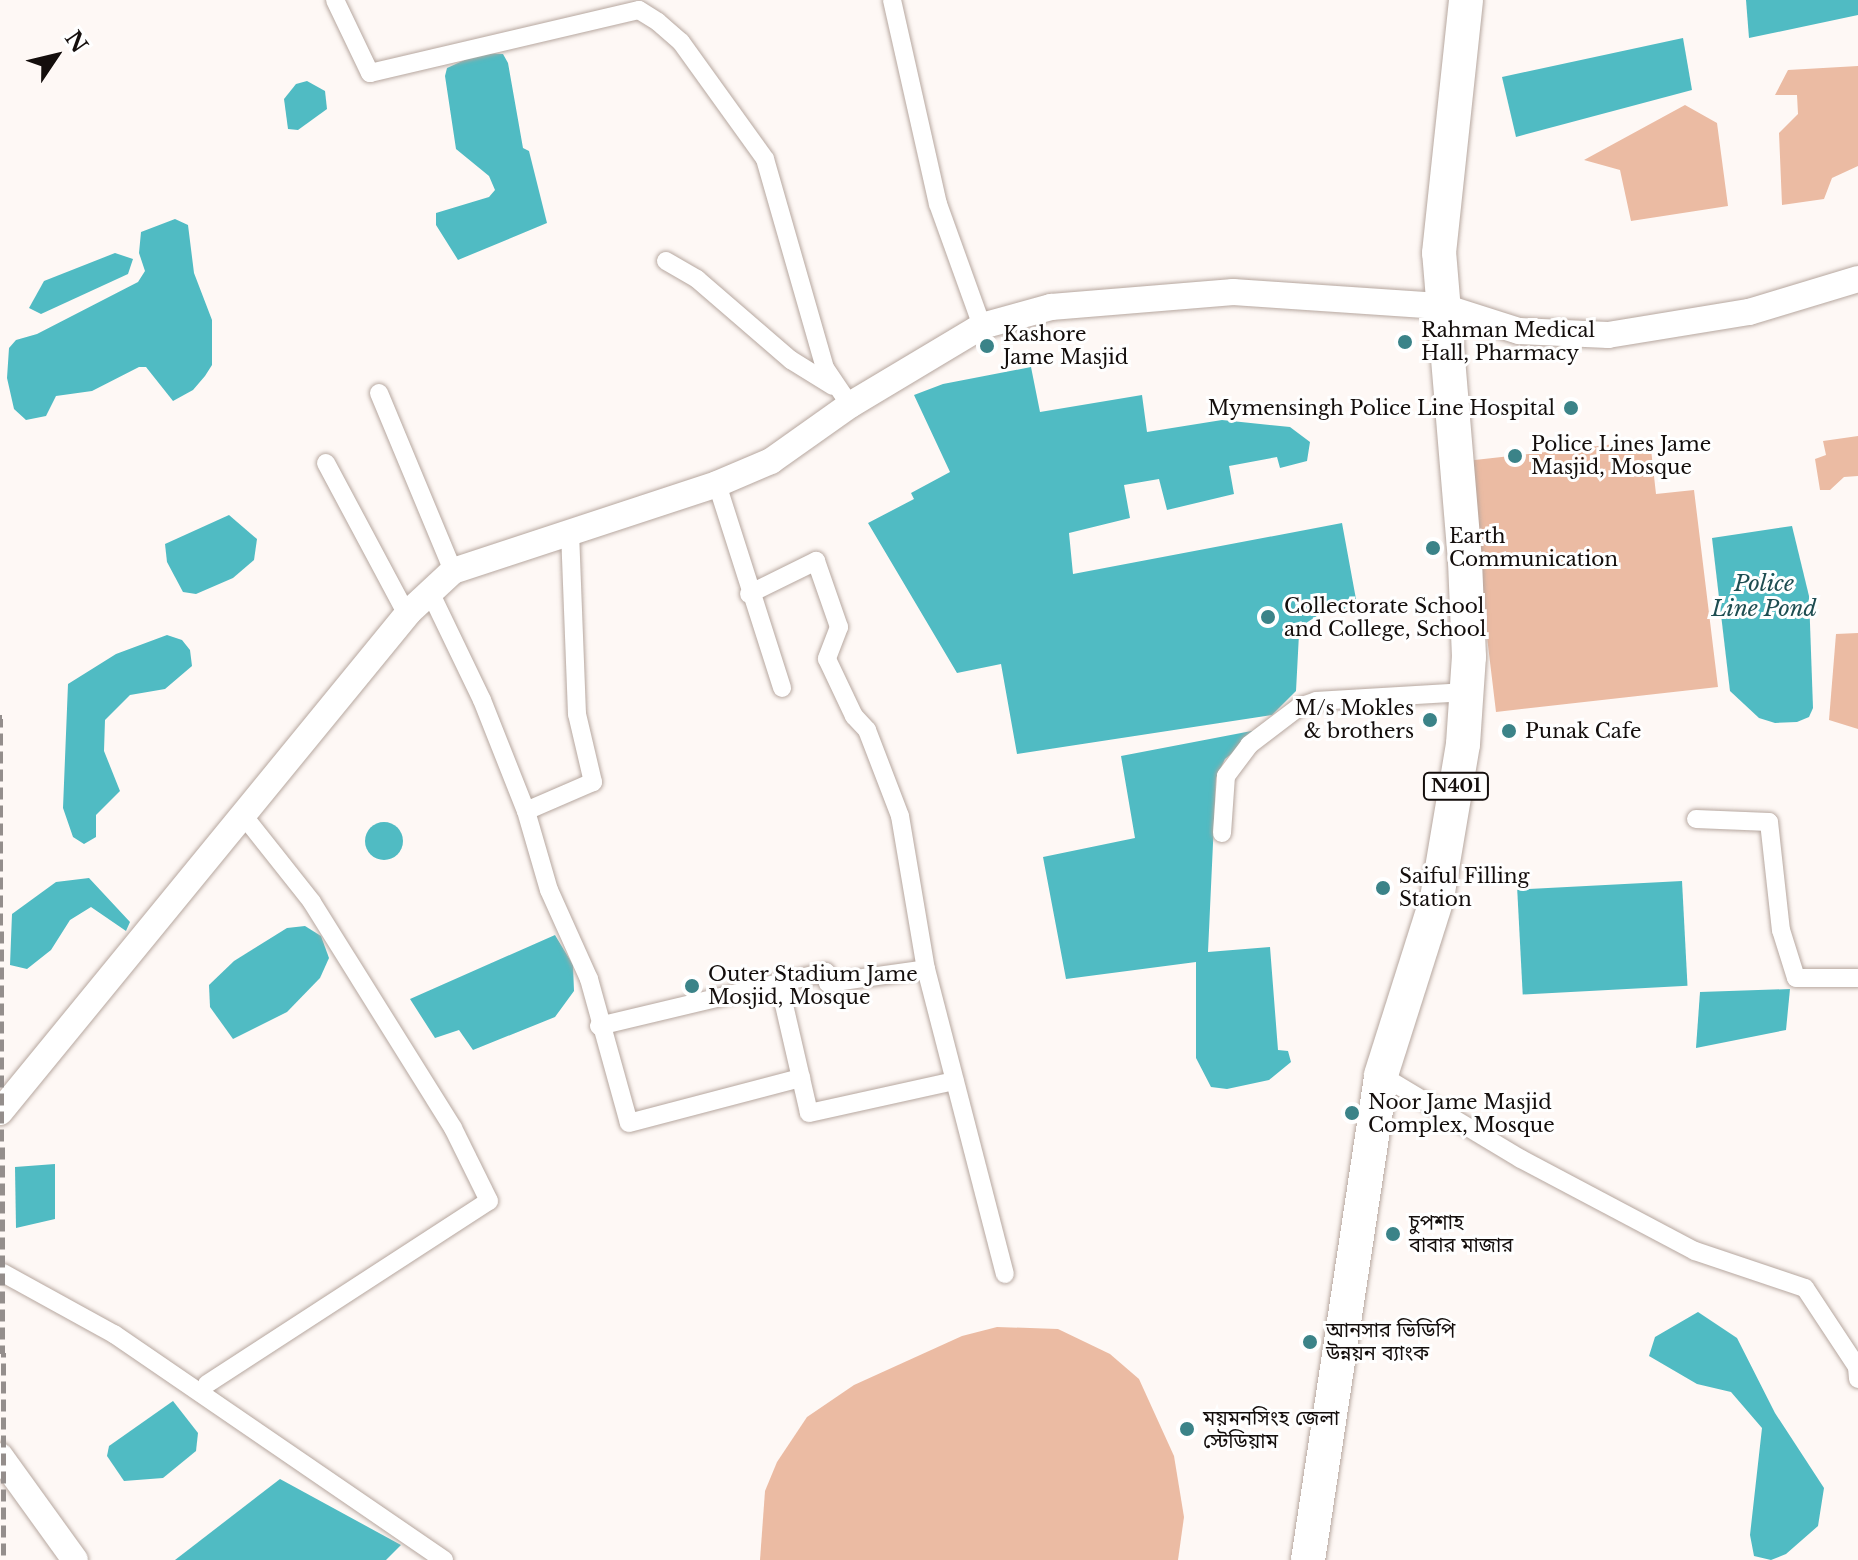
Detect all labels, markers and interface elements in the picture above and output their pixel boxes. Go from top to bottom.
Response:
north arrow [16,16,96,96]
text: N [59,26,93,58]
place label: Rahman Medical Hall, Pharmacy [1421,318,1595,365]
place label: Kashore Jame Masjid [1003,322,1128,369]
marker: Rahman Medical Hall, Pharmacy [1396,333,1414,351]
marker: Kashore Jame Masjid [978,337,996,355]
place label: Mymensingh Police Line Hospital [1208,396,1555,420]
marker: Mymensingh Police Line Hospital [1562,399,1580,417]
place label: Police Lines Jame Masjid, Mosque [1531,432,1711,479]
marker: Police Lines Jame Masjid, Mosque [1506,447,1524,465]
place label: Earth Communication [1449,524,1618,571]
marker: Earth Communication [1424,539,1442,557]
water label: Police Line Pond [1711,570,1817,622]
place label: Collectorate School and College, School [1284,594,1486,641]
marker: Collectorate School and College, School [1259,608,1277,626]
place label: M/s Mokles & brothers [1295,696,1414,743]
marker: M/s Mokles & brothers [1421,711,1439,729]
place label: Punak Cafe [1525,719,1642,743]
marker: Punak Cafe [1500,722,1518,740]
road number: N401 [1422,772,1490,800]
place label: Saiful Filling Station [1399,864,1529,911]
marker: Saiful Filling Station [1374,879,1392,897]
place label: Outer Stadium Jame Mosjid, Mosque [708,962,918,1009]
marker: Outer Stadium Jame Mosjid, Mosque [683,977,701,995]
place label: Noor Jame Masjid Complex, Mosque [1368,1090,1555,1137]
marker: Noor Jame Masjid Complex, Mosque [1343,1104,1361,1122]
place label: চুপশাহ বাবার মাজার [1409,1210,1513,1257]
marker: চুপশাহ বাবার মাজার [1384,1225,1402,1243]
place label: আনসার ভিডিপি উন্নয়ন ব্যাংক [1326,1318,1455,1365]
marker: আনসার ভিডিপি উন্নয়ন ব্যাংক [1301,1333,1319,1351]
place label: ময়মনসিংহ জেলা স্টেডিয়াম [1203,1406,1339,1453]
marker: ময়মনসিংহ জেলা স্টেডিয়াম [1178,1420,1196,1438]

